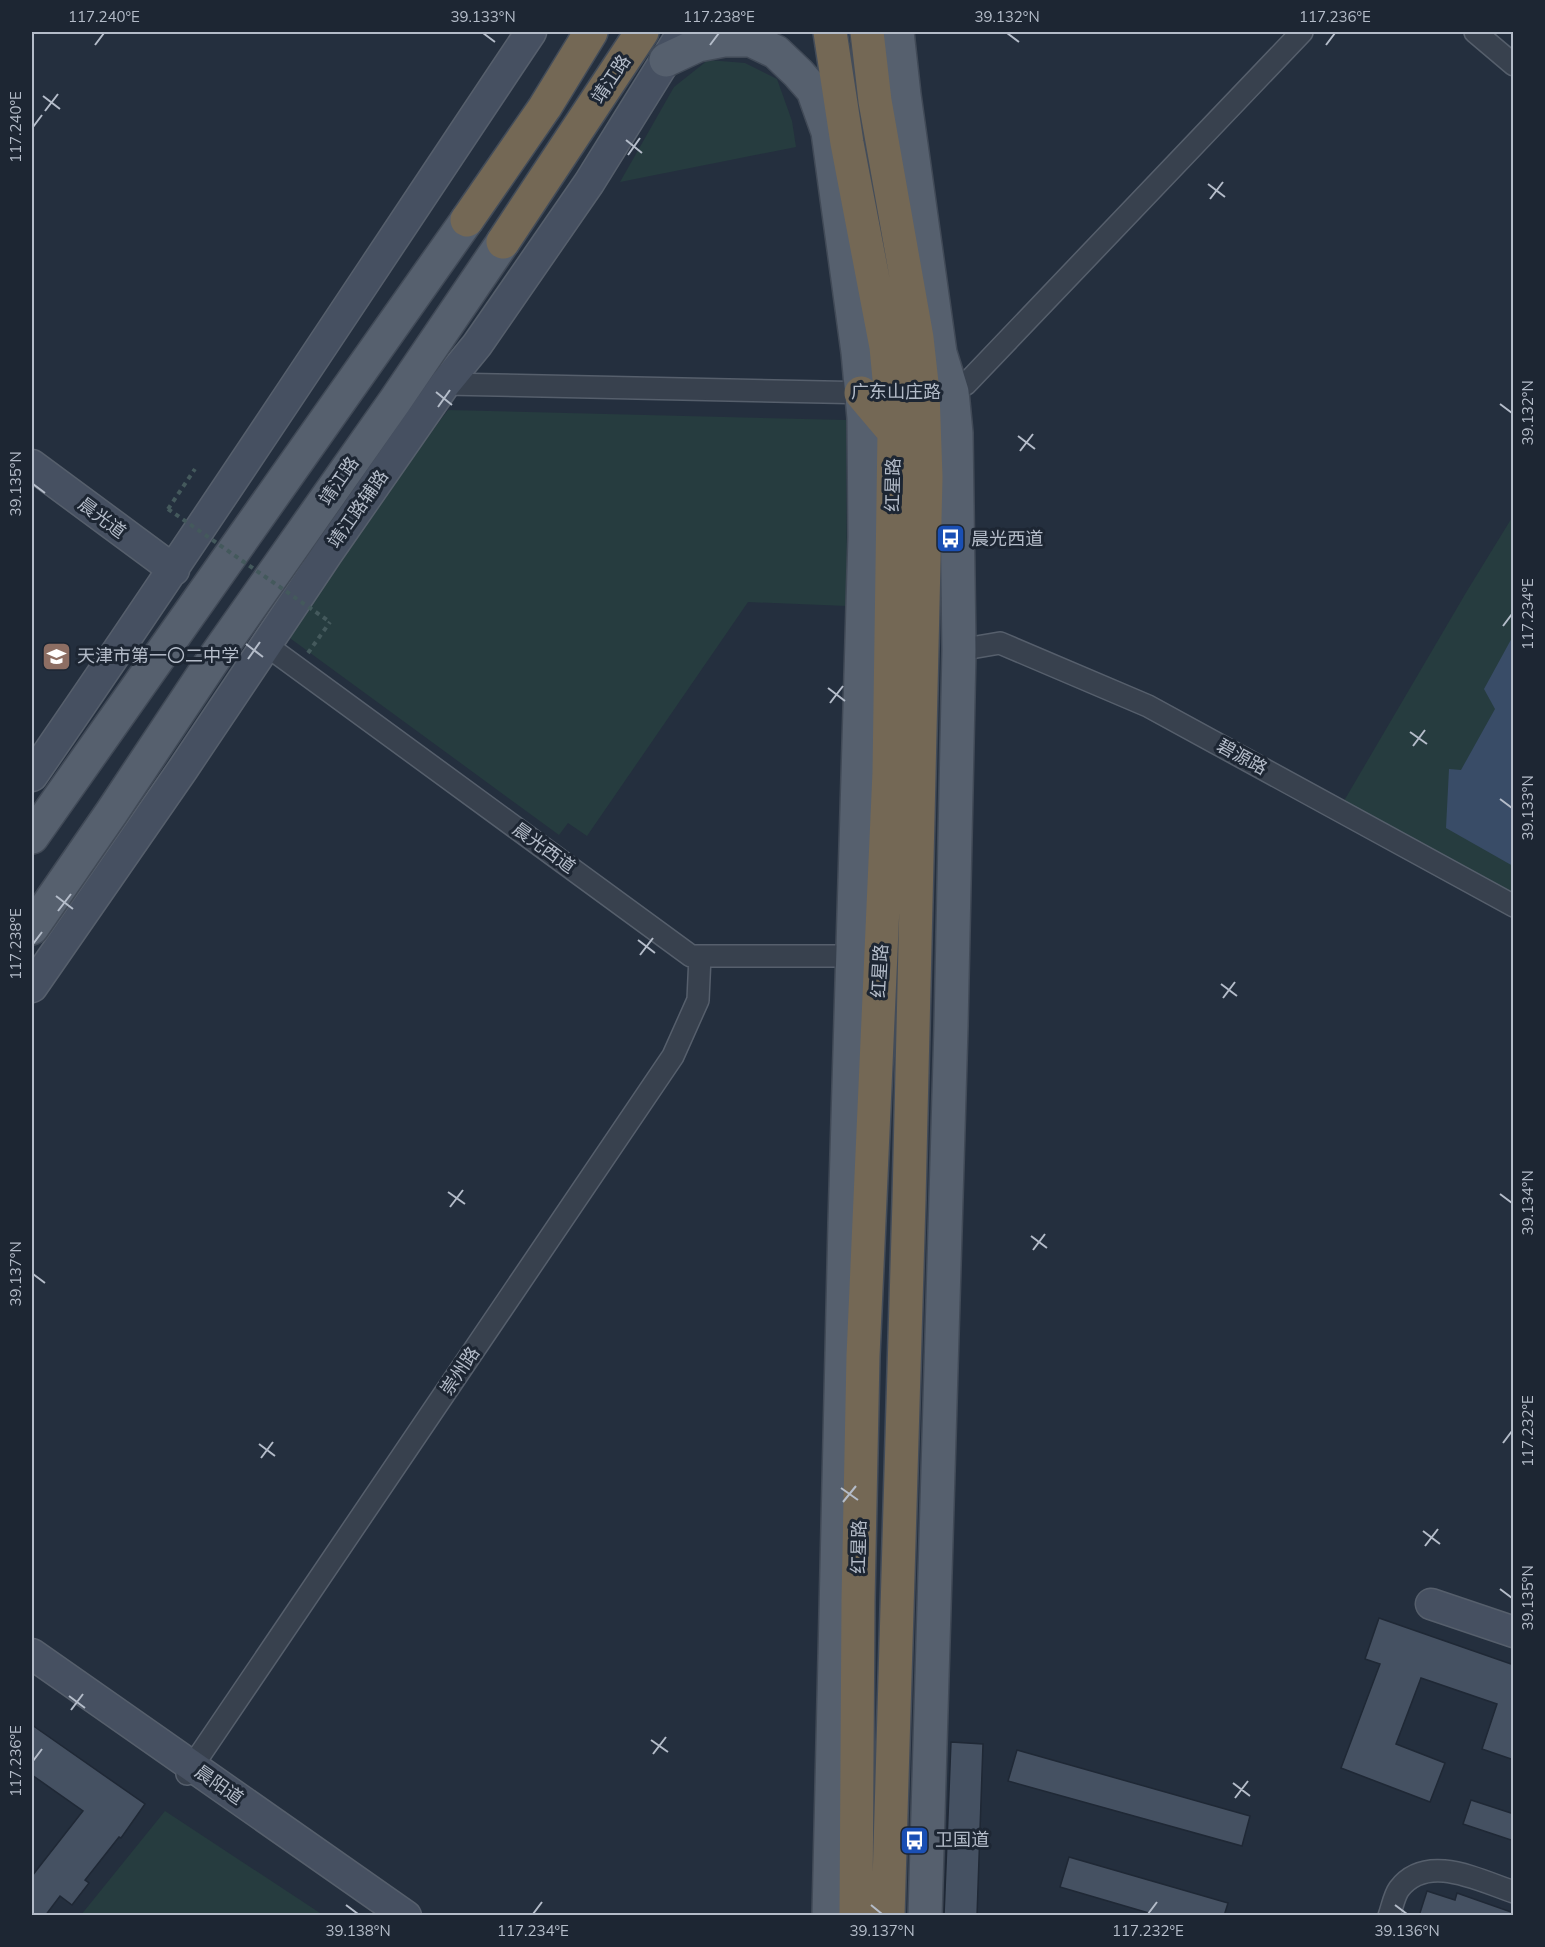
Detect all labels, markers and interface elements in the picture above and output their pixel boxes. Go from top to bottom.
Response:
text: 117.240°E [68,7,140,26]
text: 39.133°N [450,7,516,26]
text: 117.238°E [683,7,755,26]
text: 39.132°N [974,7,1040,26]
text: 117.236°E [1299,7,1371,26]
street label: 靖江路 [586,50,635,108]
text: 117.240°E [6,91,25,163]
street label: 广东山庄路 [851,380,941,403]
text: 39.132°N [1518,380,1537,446]
text: 39.135°N [6,451,25,517]
street label: 靖江路 [314,452,363,509]
street label: 红星路 [881,458,904,512]
street label: 靖江路辅路 [322,465,393,552]
street label: 晨光道 [74,492,131,543]
bus stop icon: 晨光西道 [934,523,966,555]
place label: 晨光西道 [971,527,1043,550]
text: 117.234°E [1518,578,1537,650]
school or university icon: 天津市第一〇二中学 [40,640,72,672]
place label: 天津市第一〇二中学 [77,644,239,667]
street label: 碧源路 [1213,733,1271,780]
text: 39.133°N [1518,775,1537,841]
street label: 晨光西道 [508,817,580,878]
text: 117.238°E [6,908,25,980]
street label: 红星路 [867,943,892,999]
text: 39.134°N [1518,1170,1537,1236]
text: 39.137°N [6,1241,25,1307]
street label: 崇州路 [435,1342,484,1400]
text: 117.232°E [1518,1395,1537,1467]
street label: 红星路 [847,1520,870,1574]
text: 39.135°N [1518,1565,1537,1631]
text: 117.236°E [6,1725,25,1797]
street label: 晨阳道 [191,1760,248,1809]
bus stop icon: 卫国道 [898,1824,930,1856]
place label: 卫国道 [935,1828,989,1851]
text: 39.138°N [325,1921,391,1940]
text: 117.234°E [497,1921,569,1940]
text: 39.137°N [849,1921,915,1940]
text: 117.232°E [1112,1921,1184,1940]
text: 39.136°N [1374,1921,1440,1940]

